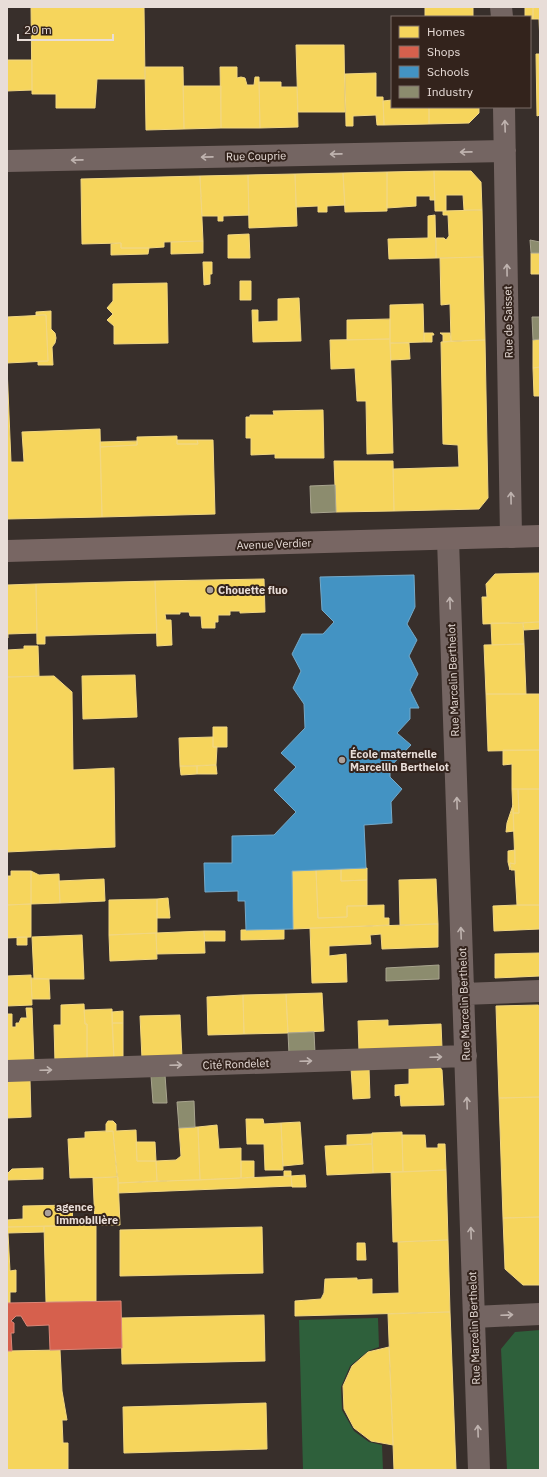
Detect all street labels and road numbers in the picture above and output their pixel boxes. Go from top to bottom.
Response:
street label: Rue Couprie [226,148,286,164]
street label: Rue de Saisset [500,286,516,358]
street label: Avenue Verdier [236,536,312,552]
street label: Rue Marcelin Berthelot [444,623,462,737]
street label: Rue Marcelin Berthelot [455,947,473,1061]
street label: Cité Rondelet [202,1056,270,1072]
street label: Rue Marcelin Berthelot [465,1271,483,1385]

